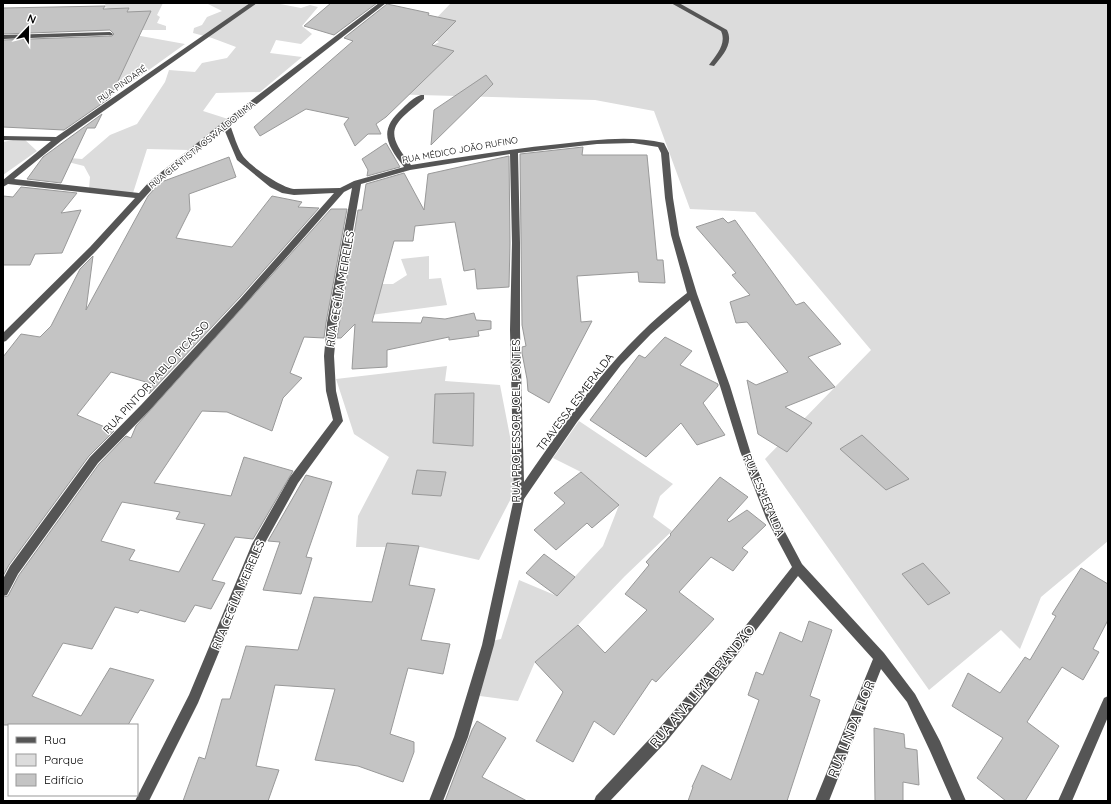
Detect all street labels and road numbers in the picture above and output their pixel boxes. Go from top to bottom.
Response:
street label: RUA PINDARÉ [95,62,149,105]
street label: RUA CIENTISTA OSWALDO LIMA [146,98,257,191]
street label: RUA MÉDICO JOÃO RUFINO [401,134,519,165]
street label: RUA CECÍLIA MEIRELES [323,230,357,348]
street label: RUA PINTOR PABLO PICASSO [100,317,212,437]
street label: RUA PROFESSOR JOEL PONTES [509,340,523,502]
street label: TRAVESSA ESMERALDA [534,350,616,454]
street label: RUA ESMERALDA [740,452,788,538]
street label: RUA CECÍLIA MEIRELES [209,538,267,652]
street label: RUA ANA LIMA BRANDÃO [646,621,758,751]
street label: RUA LINDA FLOR [824,678,878,780]

